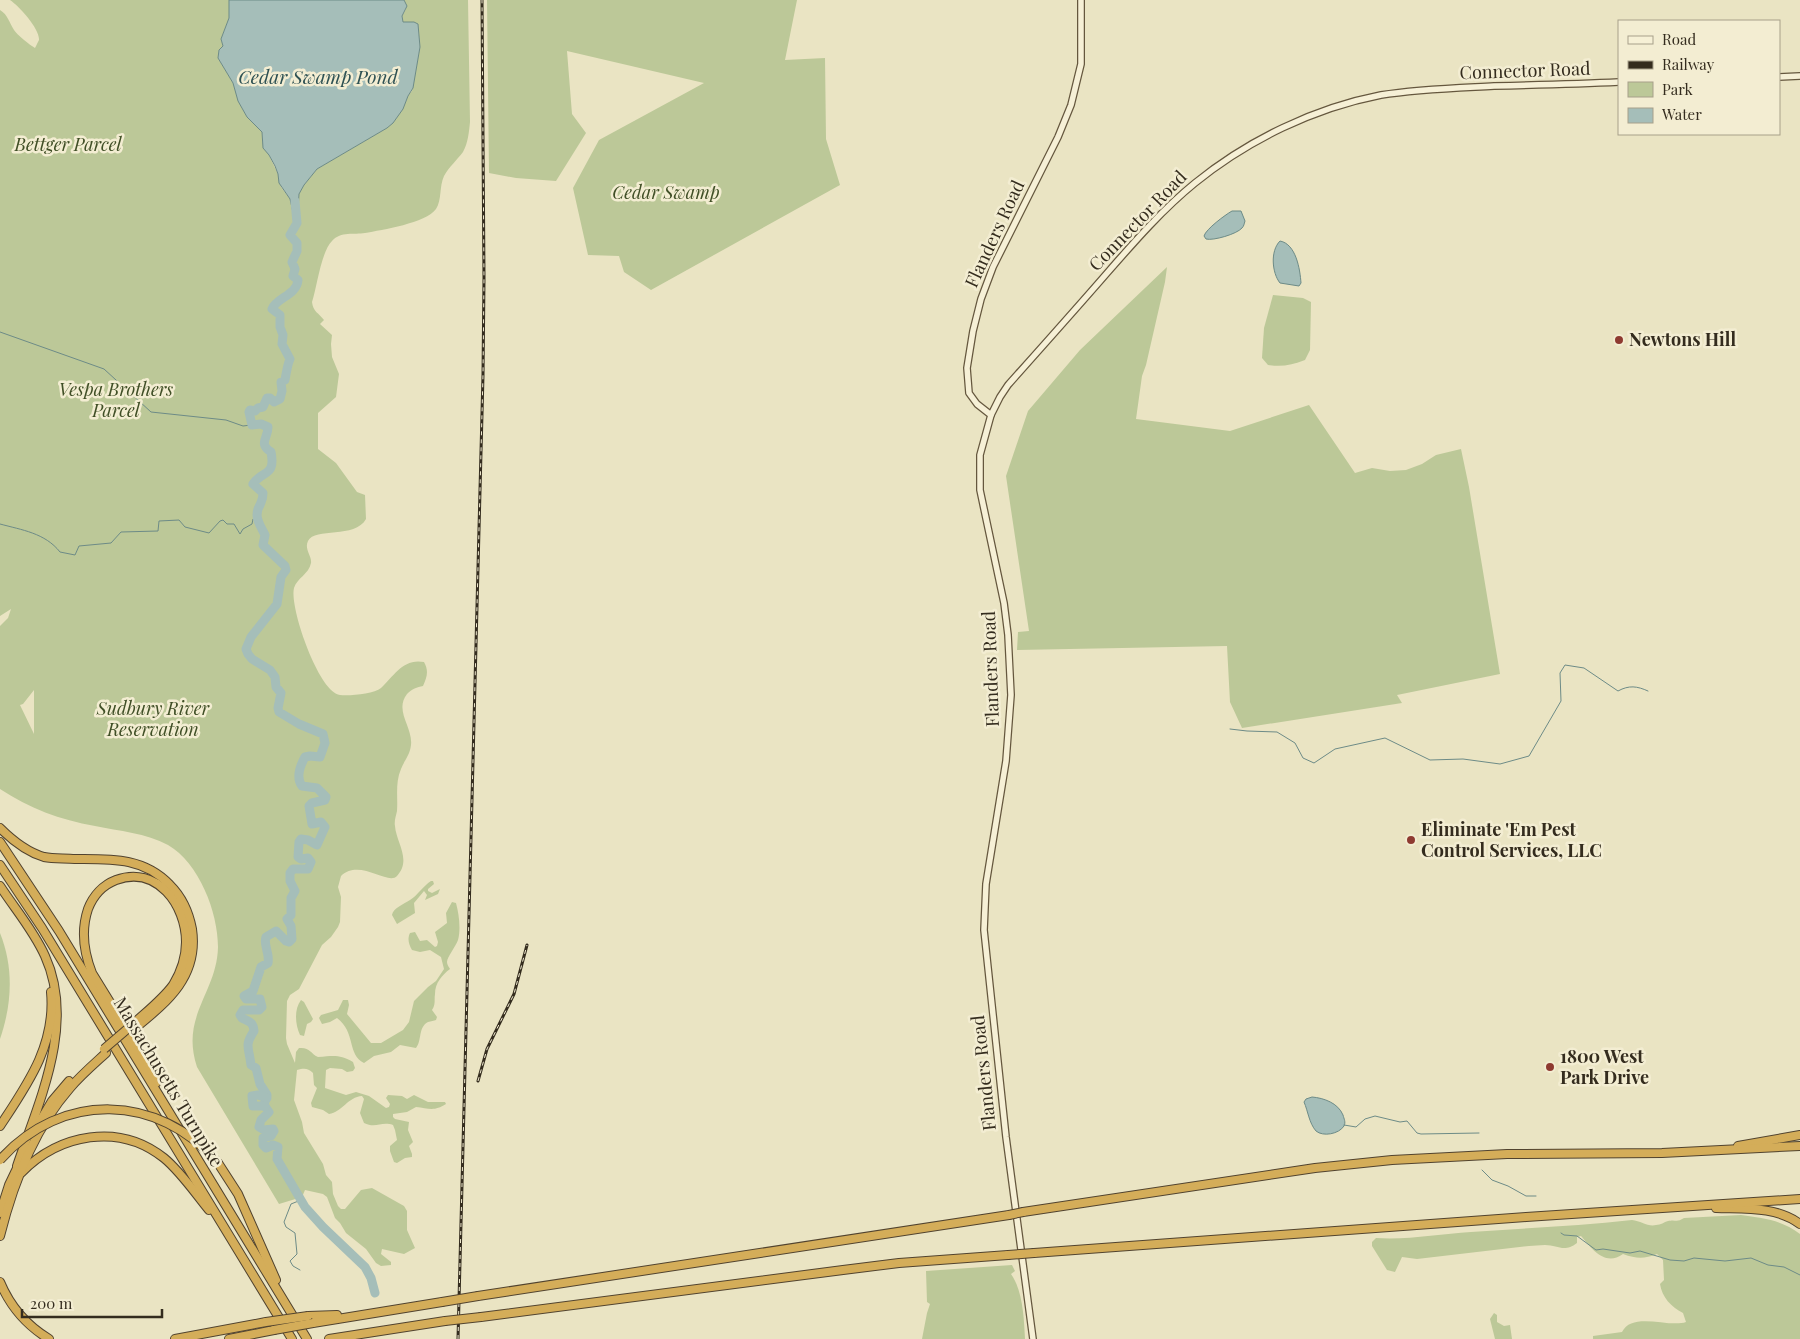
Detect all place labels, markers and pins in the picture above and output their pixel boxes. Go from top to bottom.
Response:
place label: Newtons Hill [1629,327,1736,351]
marker: Newtons Hill [1613,334,1625,346]
place label: Eliminate 'Em Pest Control Services, LLC [1421,817,1602,862]
marker: Eliminate 'Em Pest Control Services, LLC [1405,834,1417,846]
place label: 1800 West Park Drive [1560,1044,1649,1089]
marker: 1800 West Park Drive [1544,1061,1556,1073]

